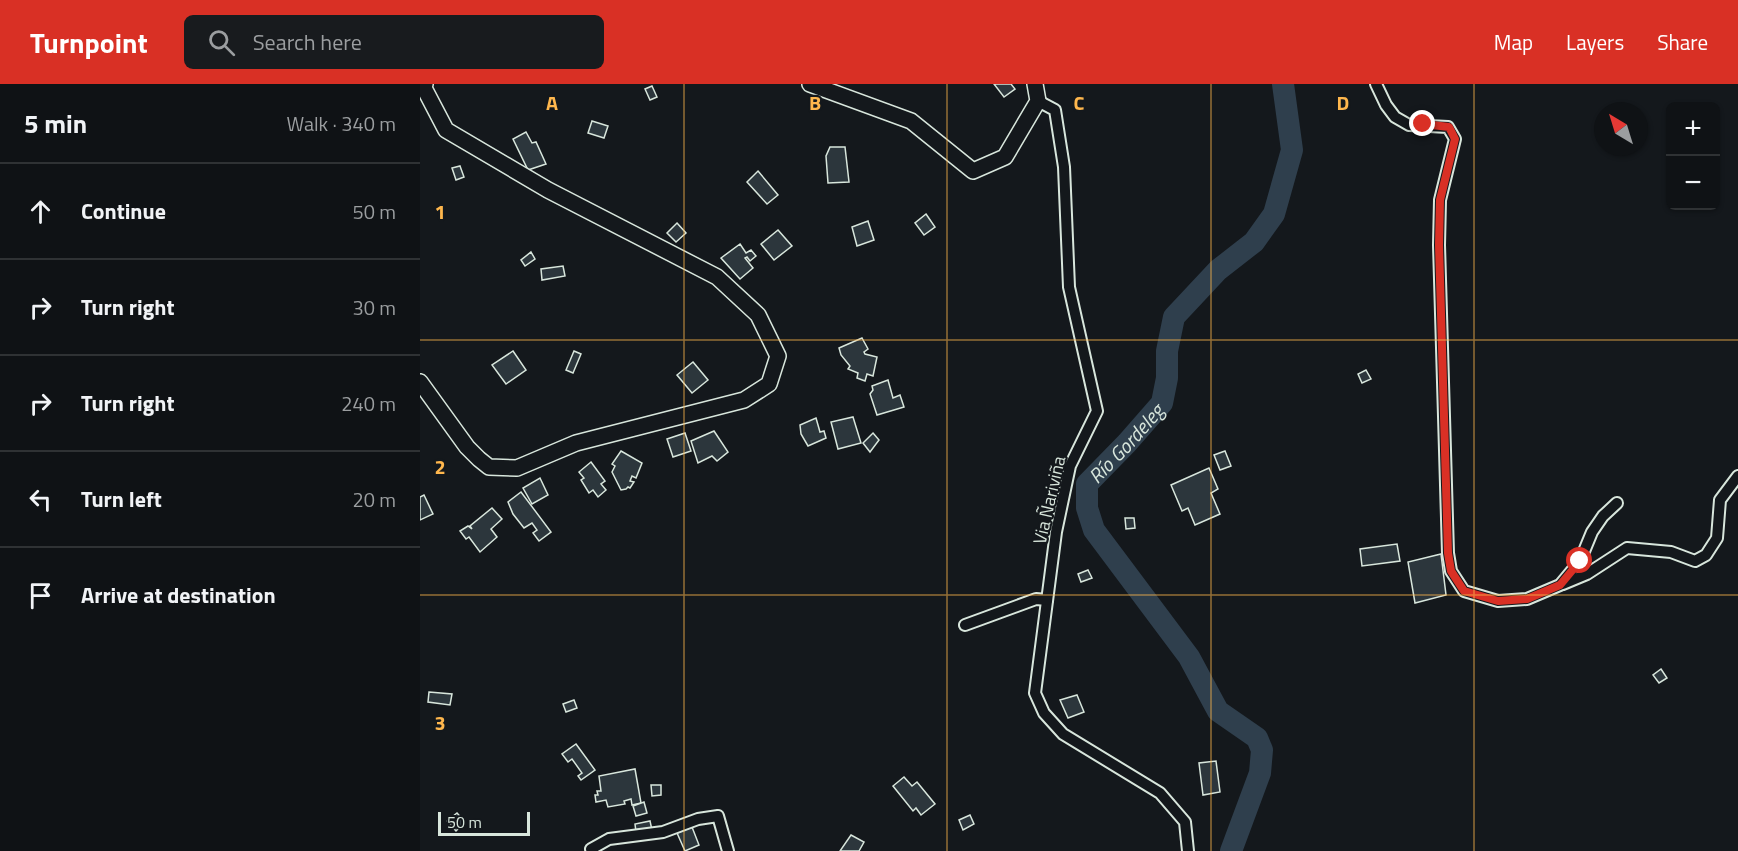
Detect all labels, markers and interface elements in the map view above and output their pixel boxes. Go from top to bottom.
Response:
search box [184,15,604,69]
text: Turnpoint [30,21,148,64]
text: Search here [253,25,362,59]
icon: search [205,26,238,59]
text: Map [1494,26,1533,58]
text: Layers [1566,26,1624,58]
text: Share [1657,26,1708,58]
text: A [546,87,558,118]
text: B [809,87,821,118]
text: C [1074,87,1085,118]
text: D [1337,87,1349,118]
north arrow [1594,102,1648,156]
map controls [1666,102,1720,210]
button: + [1666,102,1720,156]
text: 5 min [24,104,87,143]
text: Walk · 340 m [287,108,396,139]
route end [1409,110,1435,136]
button: − [1666,156,1720,210]
text: Continue [81,194,166,228]
icon: ahead [24,195,57,228]
text: 50 m [352,196,396,227]
text: 1 [434,196,446,227]
text: Turn right [81,290,175,324]
icon: right [24,291,57,324]
text: 30 m [352,292,396,323]
text: Turn right [81,386,175,420]
icon: right [24,387,57,420]
text: 240 m [341,388,396,419]
water label: Río Gordeleg [1081,394,1172,490]
text: 2 [434,451,446,482]
street label: Via Ñariviña [1026,453,1072,547]
text: Turn left [81,482,162,516]
icon: left [24,483,57,516]
text: 20 m [352,484,396,515]
route start [1566,547,1592,573]
text: Arrive at destination [81,578,276,612]
icon: arrive [24,579,57,612]
text: 3 [434,707,446,738]
scale bar [438,809,530,836]
text: 50 m [447,810,482,834]

